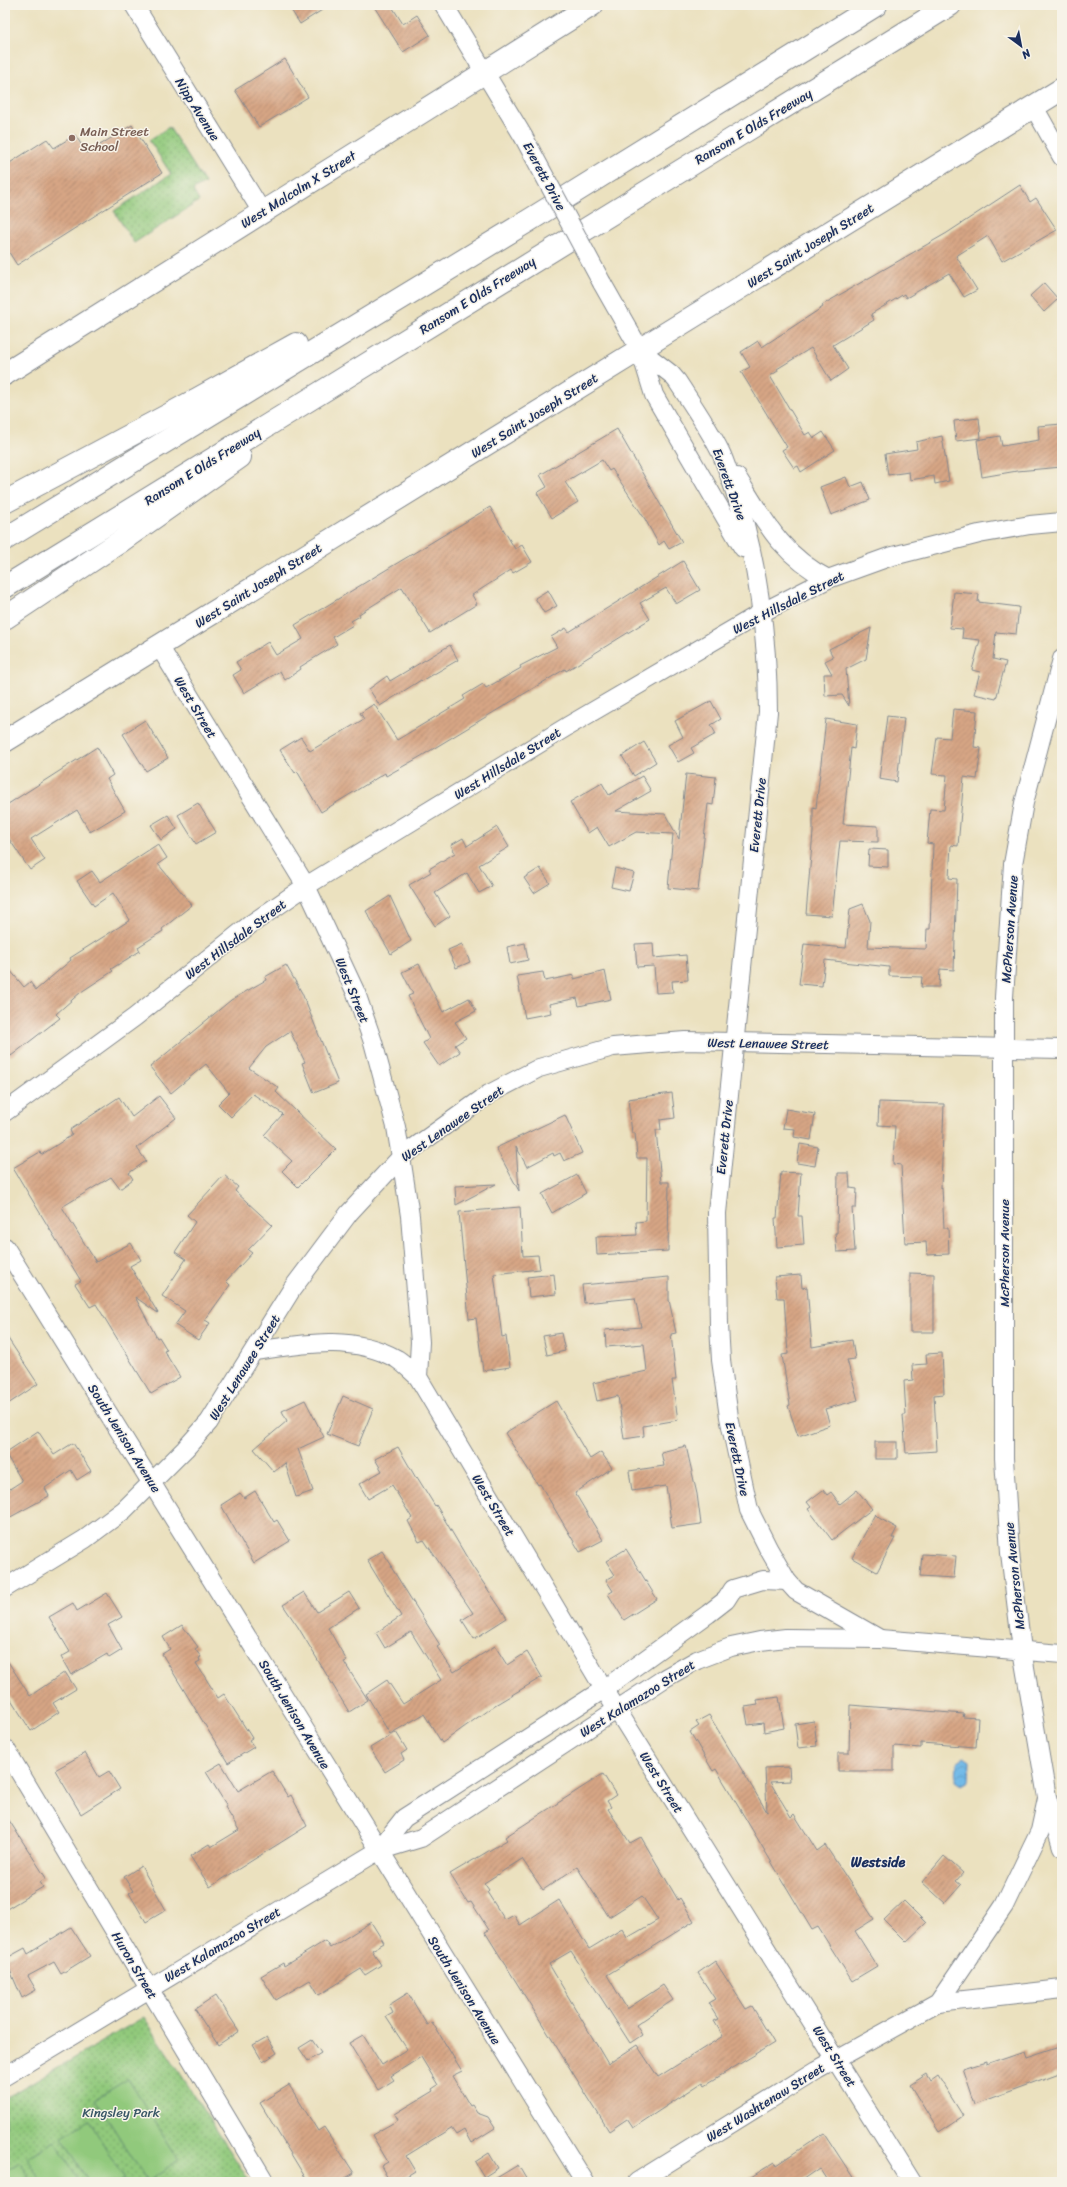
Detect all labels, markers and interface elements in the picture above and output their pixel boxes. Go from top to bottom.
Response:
north arrow [1001,26,1041,66]
text: N [1017,43,1035,64]
street label: Nipp Avenue [169,73,226,146]
street label: Ransom E Olds Freeway [690,82,817,171]
place label: Main Street School [80,120,149,158]
marker: Main Street School [67,133,77,143]
street label: Everett Drive [517,138,573,215]
street label: West Malcolm X Street [236,144,361,234]
street label: West Saint Joseph Street [742,197,879,294]
street label: Ransom E Olds Freeway [415,250,540,341]
street label: West Saint Joseph Street [466,367,603,464]
street label: Ransom E Olds Freeway [140,421,265,512]
street label: Everett Drive [706,445,753,524]
street label: West Saint Joseph Street [190,537,327,634]
street label: West Hillsdale Street [728,564,848,641]
street label: West Street [168,672,223,743]
street label: West Hillsdale Street [449,721,566,806]
street label: Everett Drive [742,776,773,854]
street label: McPherson Avenue [994,874,1025,984]
street label: West Hillsdale Street [179,893,292,986]
street label: West Street [329,954,376,1027]
street label: West Lenawee Street [707,1031,829,1056]
street label: West Lenawee Street [396,1079,509,1168]
street label: Everett Drive [709,1098,740,1176]
street label: McPherson Avenue [993,1199,1016,1307]
street label: West Lenawee Street [202,1309,287,1425]
street label: South Jenison Avenue [82,1379,168,1498]
street label: Everett Drive [718,1420,757,1499]
street label: West Street [466,1470,521,1541]
street label: McPherson Avenue [997,1521,1032,1631]
street label: West Kalamazoo Street [575,1653,700,1743]
street label: South Jenison Avenue [252,1655,337,1774]
street label: West Street [633,1747,690,1818]
district label: Westside [851,1850,905,1875]
street label: West Kalamazoo Street [159,1900,286,1989]
street label: Huron Street [105,1927,164,2004]
street label: South Jenison Avenue [422,1931,508,2050]
street label: West Street [806,2021,863,2092]
street label: West Washtenaw Street [701,2056,829,2148]
park label: Kingsley Park [82,2101,160,2124]

